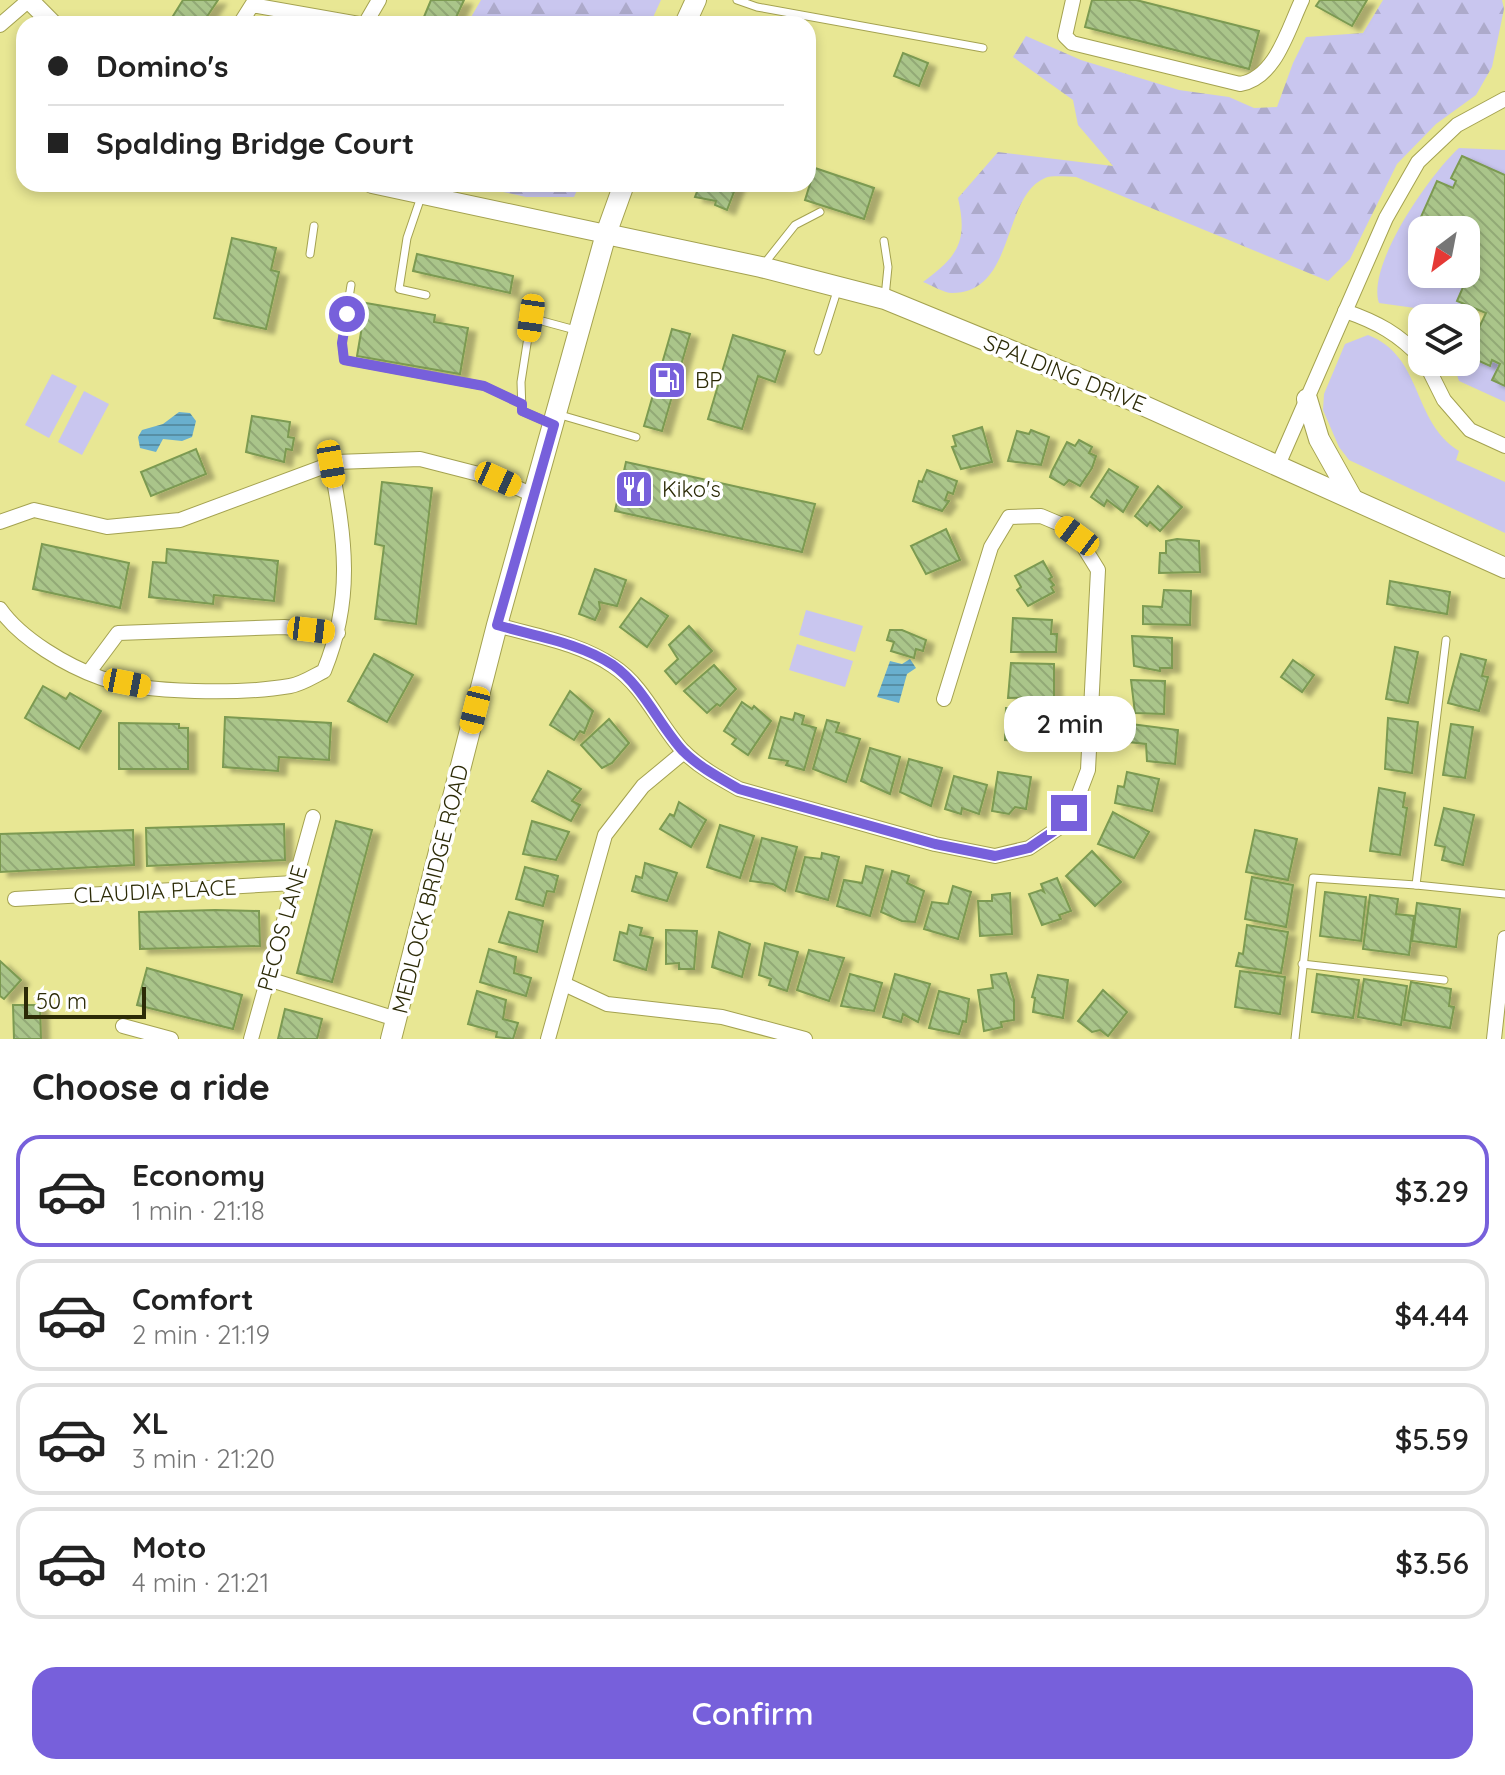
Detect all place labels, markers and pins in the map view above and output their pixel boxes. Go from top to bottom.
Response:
fuel station icon: BP [646,359,688,401]
place label: BP [695,366,722,394]
restaurant icon: Kiko's [613,468,655,510]
place label: Kiko's [662,475,721,503]

